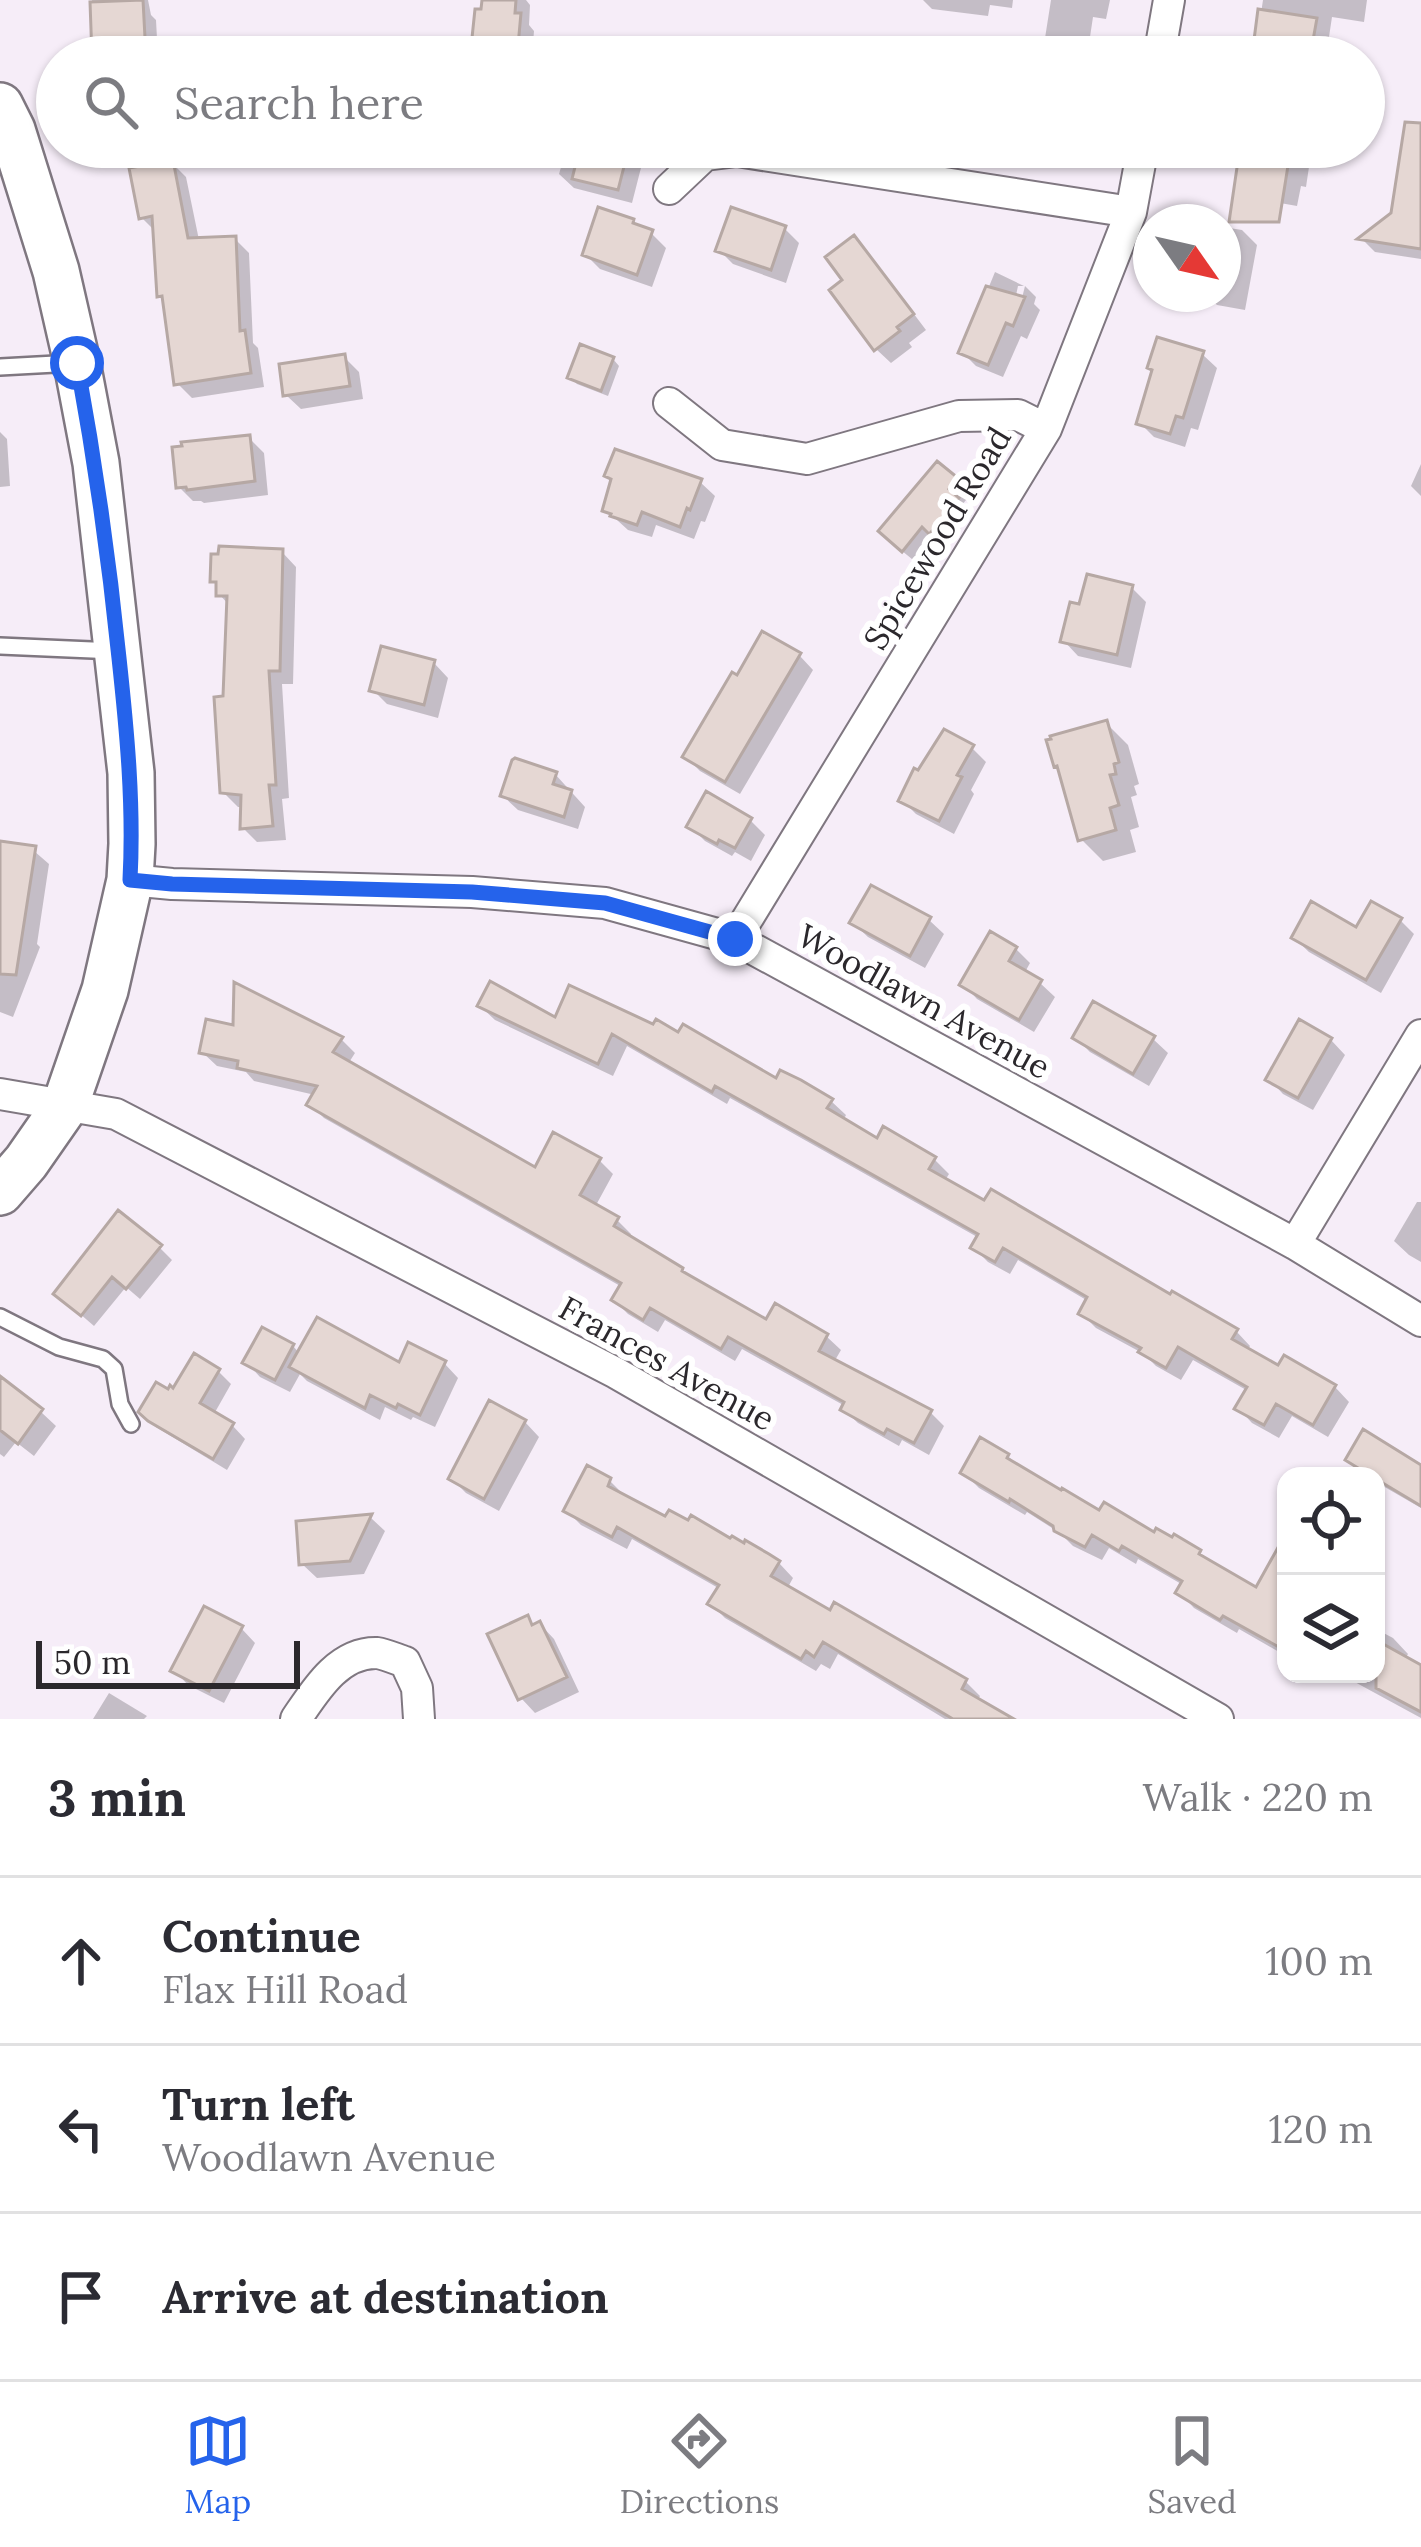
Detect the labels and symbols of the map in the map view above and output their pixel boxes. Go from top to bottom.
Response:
north arrow [1133,204,1241,312]
route start [50,336,104,390]
street label: Spicewood Road [854,419,1020,657]
route end [708,912,762,966]
street label: Woodlawn Avenue [790,914,1058,1088]
street label: Frances Avenue [552,1286,782,1440]
scale bar [36,1635,300,1688]

